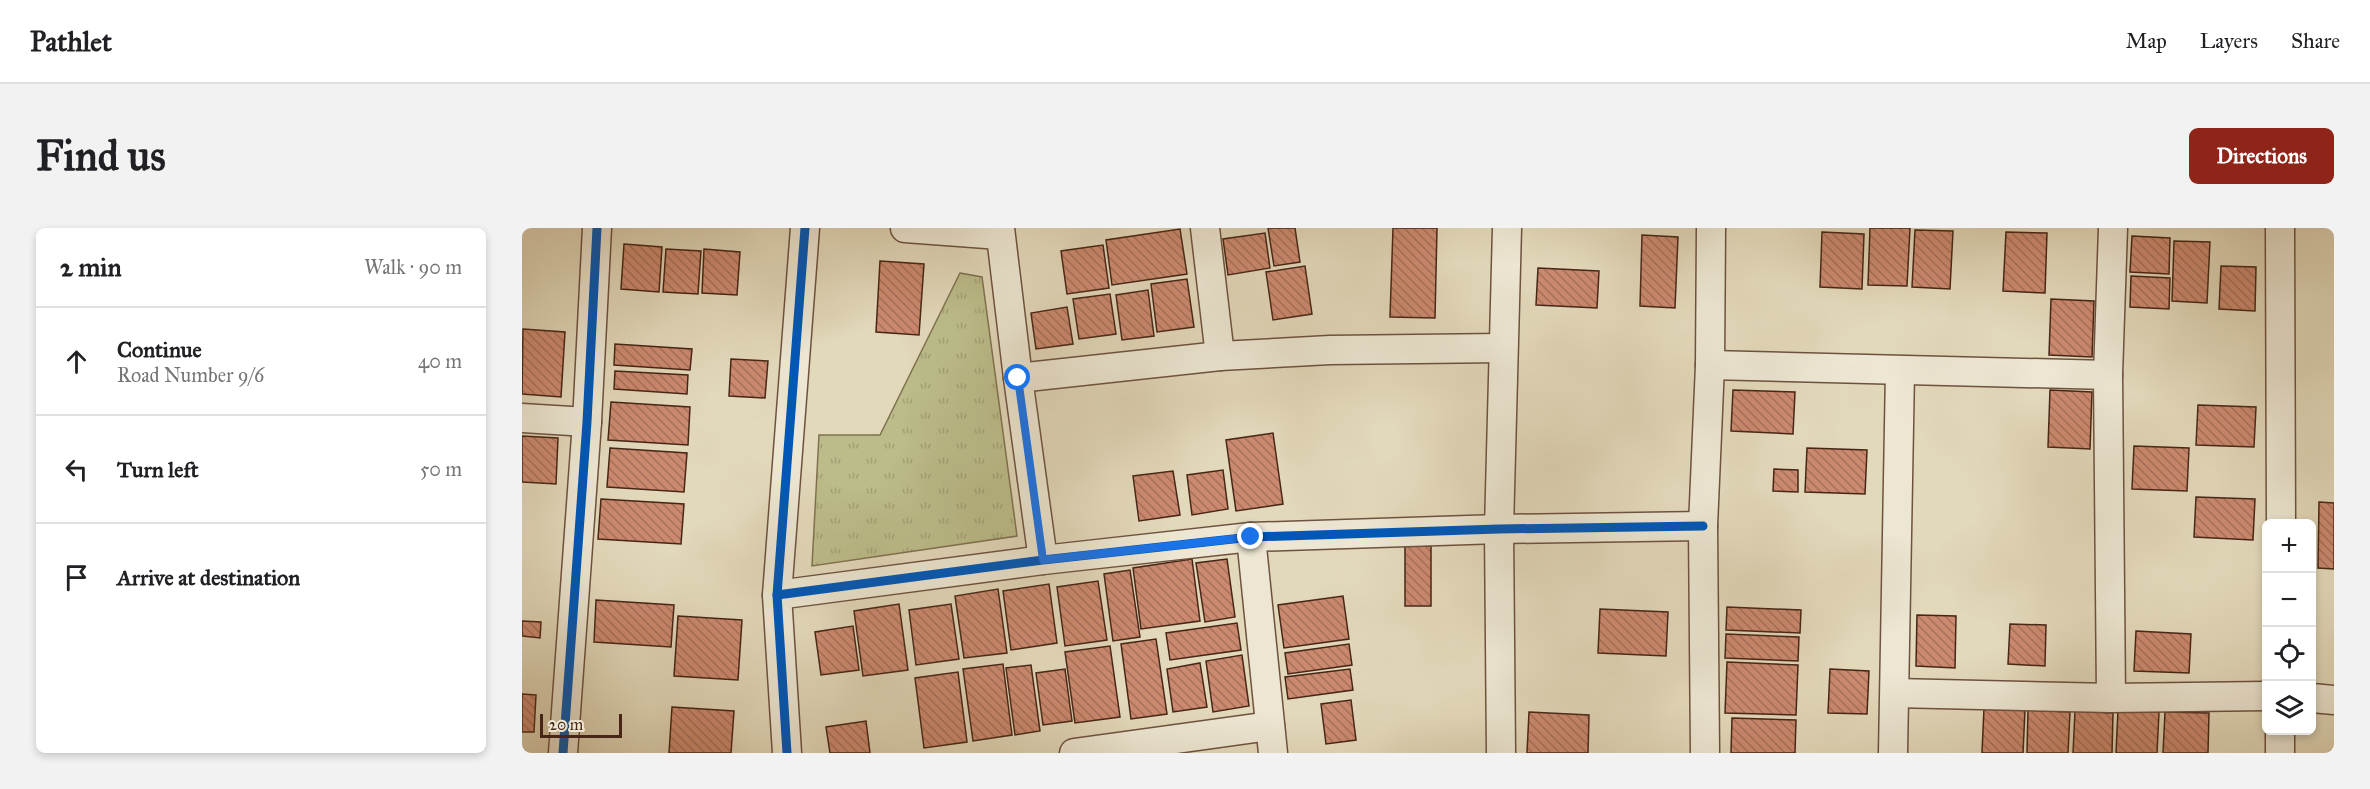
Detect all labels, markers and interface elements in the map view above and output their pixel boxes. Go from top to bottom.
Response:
text: Pathlet [30,24,112,59]
text: Map [2126,28,2167,54]
text: Layers [2200,28,2258,54]
text: Share [2291,28,2340,54]
button: Directions [2189,128,2334,184]
text: Find us [36,130,166,182]
text: 2 min [60,251,121,283]
text: Walk · 90 m [364,255,462,279]
text: Continue [117,336,202,363]
icon: ahead [60,345,93,378]
text: 40 m [418,349,462,373]
text: Road Number 9/6 [117,363,264,387]
route start [1004,364,1030,390]
icon: left [60,453,93,486]
text: Turn left [117,456,199,483]
text: 50 m [420,457,462,481]
map controls [2262,519,2316,735]
button: + [2262,519,2316,573]
route end [1237,523,1263,549]
icon: arrive [60,561,93,594]
text: Arrive at destination [117,564,300,591]
button: − [2262,573,2316,627]
button: locate [2262,627,2316,681]
button: layers [2262,681,2316,735]
scale bar [540,711,622,738]
text: 20 m [549,715,583,734]

